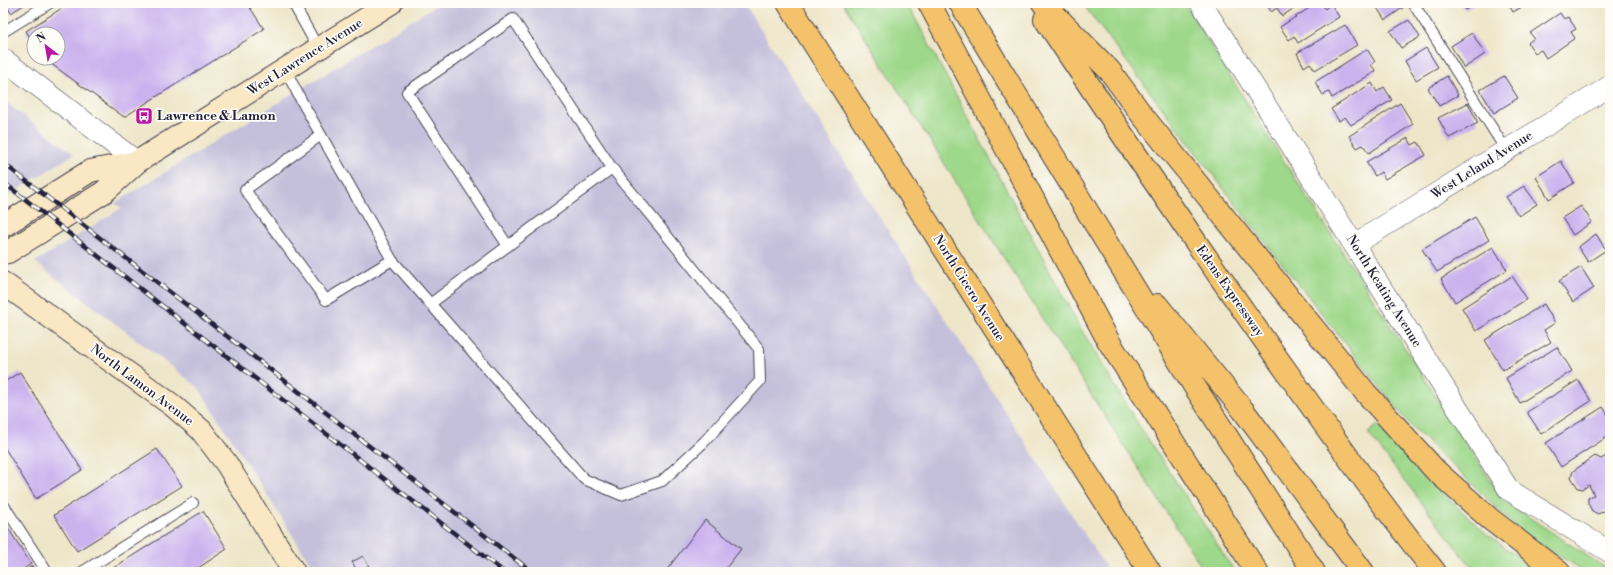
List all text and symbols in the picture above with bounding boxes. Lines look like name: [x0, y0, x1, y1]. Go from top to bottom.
street label: West Lawrence Avenue: [243, 15, 366, 100]
north arrow: [26, 26, 66, 66]
text: N: [34, 30, 49, 47]
bus stop icon: Lawrence & Lamon: [134, 106, 154, 126]
place label: Lawrence & Lamon: [157, 108, 275, 124]
street label: West Leland Avenue: [1427, 127, 1536, 203]
street label: North Cicero Avenue: [930, 232, 1009, 345]
street label: North Keating Avenue: [1343, 232, 1425, 350]
street label: Edens Expressway: [1193, 242, 1268, 340]
street label: North Lamon Avenue: [87, 341, 197, 429]

